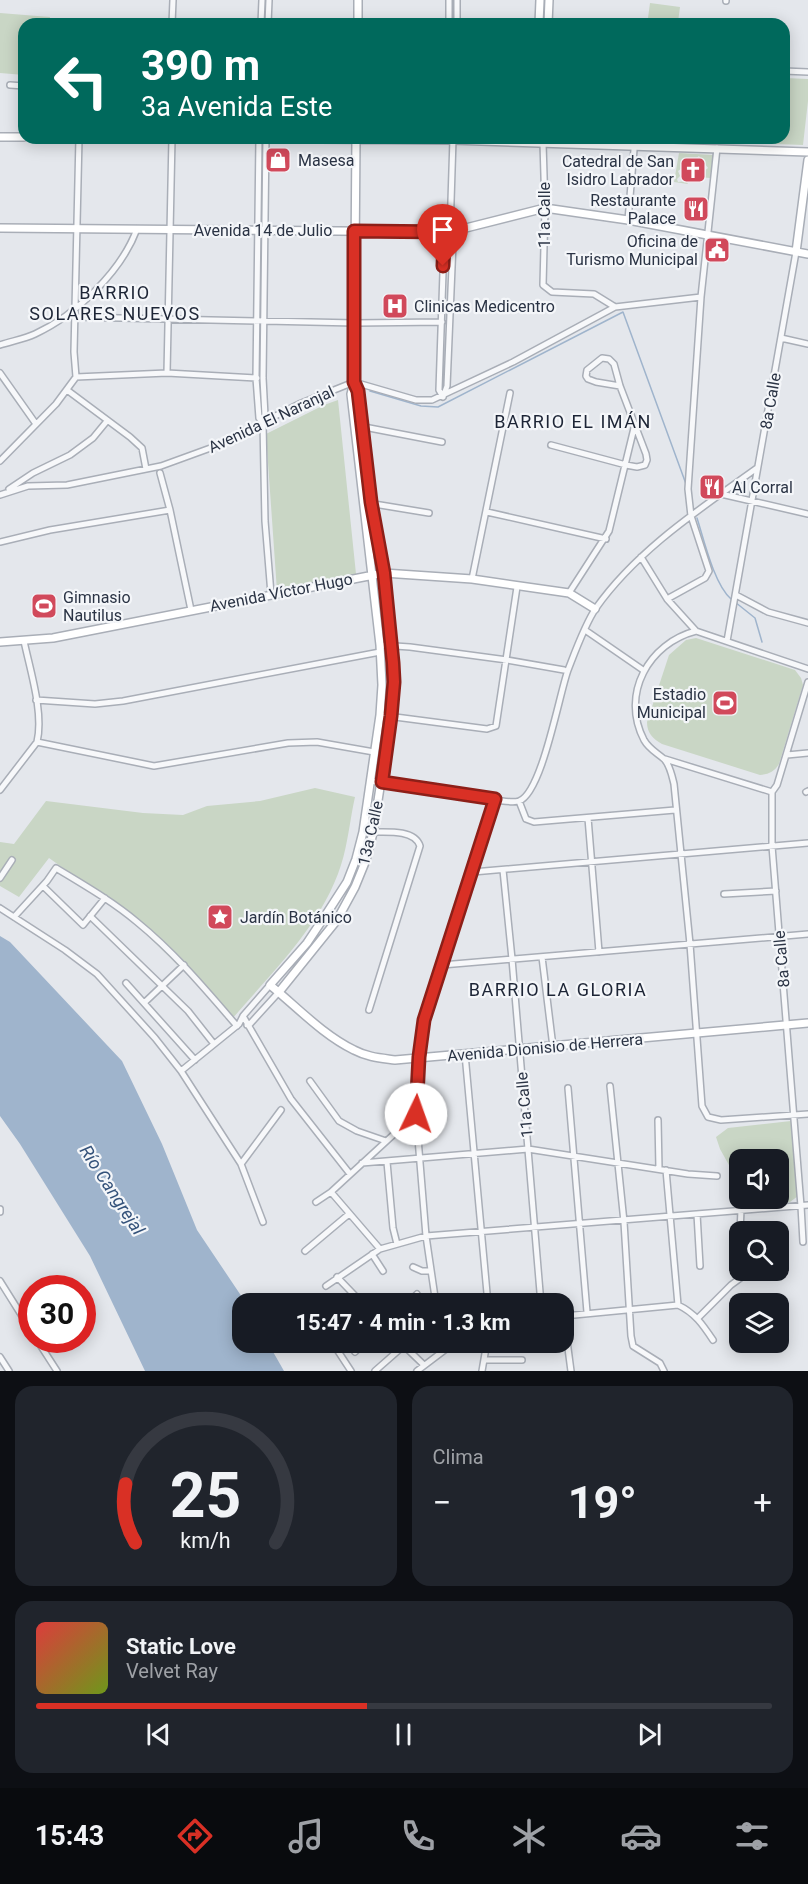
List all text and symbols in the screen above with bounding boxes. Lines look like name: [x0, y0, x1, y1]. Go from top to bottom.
text: 390 m: [141, 41, 260, 90]
icon: left: [42, 42, 120, 120]
text: 3a Avenida Este: [141, 91, 332, 123]
shop icon: Masesa: [263, 145, 293, 175]
place label: Masesa: [298, 151, 354, 170]
place label: Catedral de San Isidro Labrador: [562, 152, 675, 189]
church icon: Catedral de San Isidro Labrador: [678, 155, 708, 185]
street label: 11a Calle: [535, 182, 554, 248]
place label: Restaurante Palace: [590, 191, 676, 228]
restaurant icon: Restaurante Palace: [681, 194, 711, 224]
pin: [417, 204, 468, 266]
icon: arrive: [426, 213, 459, 246]
street label: Avenida 14 de Julio: [194, 221, 332, 240]
place label: Oficina de Turismo Municipal: [566, 232, 698, 269]
public building icon: Oficina de Turismo Municipal: [702, 235, 732, 265]
district label: BARRIO SOLARES NUEVOS: [29, 282, 201, 324]
hospital icon: Clinicas Medicentro: [380, 291, 410, 321]
place label: Clinicas Medicentro: [414, 297, 555, 316]
street label: 8a Calle: [756, 371, 785, 431]
street label: Avenida El Naranjal: [205, 382, 337, 457]
district label: BARRIO EL IMÁN: [494, 411, 652, 432]
restaurant icon: Al Corral: [697, 472, 727, 502]
place label: Al Corral: [732, 478, 793, 497]
street label: Avenida Víctor Hugo: [208, 569, 354, 616]
place label: Gimnasio Nautilus: [63, 588, 131, 625]
sports icon: Gimnasio Nautilus: [29, 591, 59, 621]
place label: Estadio Municipal: [637, 685, 706, 722]
sports icon: Estadio Municipal: [710, 688, 740, 718]
street label: 13a Calle: [354, 799, 387, 867]
place icon: Jardín Botánico: [205, 902, 235, 932]
place label: Jardín Botánico: [240, 908, 352, 927]
street label: 8a Calle: [770, 930, 793, 988]
district label: BARRIO LA GLORIA: [469, 979, 647, 1000]
street label: Avenida Dionisio de Herrera: [446, 1029, 644, 1066]
street label: 11a Calle: [512, 1071, 537, 1139]
position arrow: [384, 1082, 448, 1146]
water label: Río Cangrejal: [76, 1141, 150, 1239]
map controls: [729, 1149, 789, 1353]
button: sound: [729, 1149, 789, 1209]
button: search: [729, 1221, 789, 1281]
speed limit sign: 30: [18, 1275, 96, 1353]
button: layers: [729, 1293, 789, 1353]
text: 15:47 · 4 min · 1.3 km: [295, 1310, 511, 1335]
text: Clima: [433, 1445, 484, 1469]
text: 25: [170, 1459, 242, 1532]
text: 19°: [568, 1476, 637, 1529]
text: −: [433, 1483, 451, 1522]
text: +: [753, 1483, 772, 1522]
text: km/h: [181, 1528, 231, 1553]
text: Static Love: [126, 1634, 236, 1659]
text: Velvet Ray: [126, 1659, 218, 1683]
icon: previous: [142, 1718, 175, 1751]
icon: pause: [387, 1718, 420, 1751]
icon: next: [633, 1718, 666, 1751]
icon: directions: [174, 1815, 216, 1857]
icon: music: [285, 1815, 327, 1857]
icon: phone: [397, 1815, 439, 1857]
icon: climate: [508, 1815, 550, 1857]
icon: car: [620, 1815, 662, 1857]
icon: filters: [731, 1815, 773, 1857]
text: 15:43: [35, 1820, 104, 1852]

